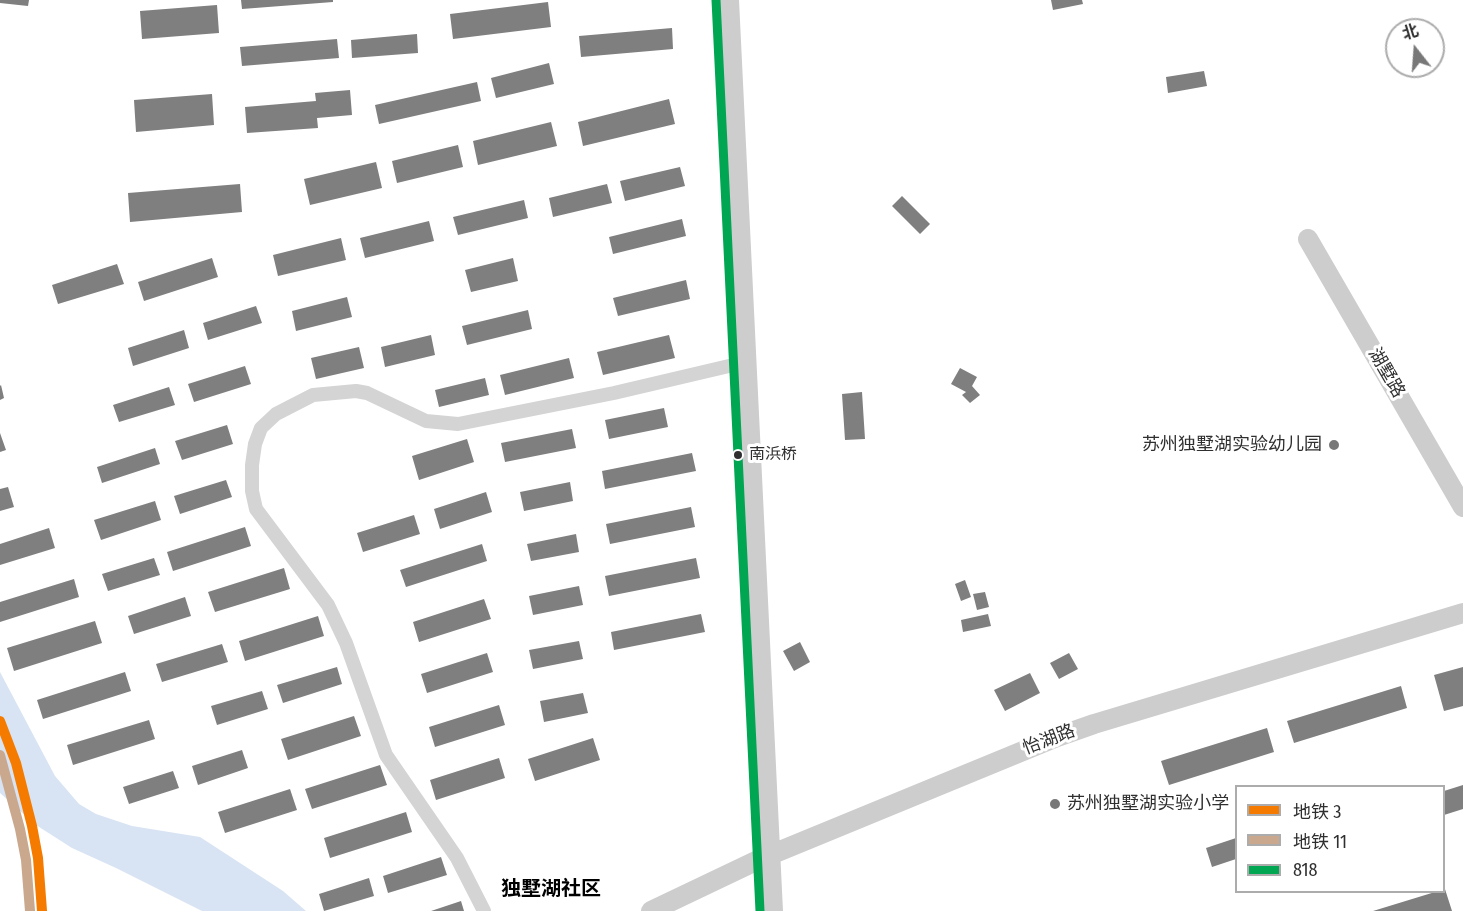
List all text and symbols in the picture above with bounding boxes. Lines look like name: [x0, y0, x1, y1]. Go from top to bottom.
north arrow: [1385, 18, 1445, 78]
text: 北: [1400, 21, 1421, 44]
street label: 湖墅路: [1363, 344, 1409, 402]
place label: 苏州独墅湖实验幼儿园: [1142, 434, 1322, 456]
marker: 苏州独墅湖实验幼儿园: [1327, 438, 1341, 452]
place label: 南浜桥: [749, 445, 797, 465]
marker: 南浜桥: [732, 449, 744, 461]
street label: 怡湖路: [1020, 720, 1078, 760]
legend: [1235, 785, 1445, 893]
place label: 苏州独墅湖实验小学: [1067, 793, 1229, 815]
marker: 苏州独墅湖实验小学: [1048, 797, 1062, 811]
text: 地铁 3: [1293, 801, 1341, 823]
text: 地铁 11: [1293, 831, 1347, 853]
text: 818: [1293, 859, 1318, 881]
district label: 独墅湖社区: [501, 877, 601, 901]

